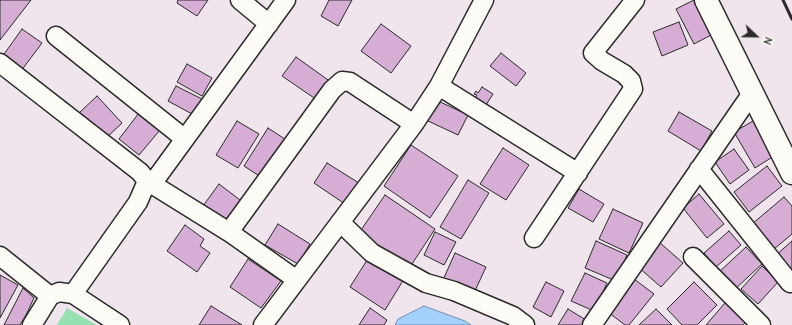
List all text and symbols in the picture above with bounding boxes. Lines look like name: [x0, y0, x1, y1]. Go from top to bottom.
north arrow: [736, 16, 776, 56]
text: N: [760, 35, 775, 46]

